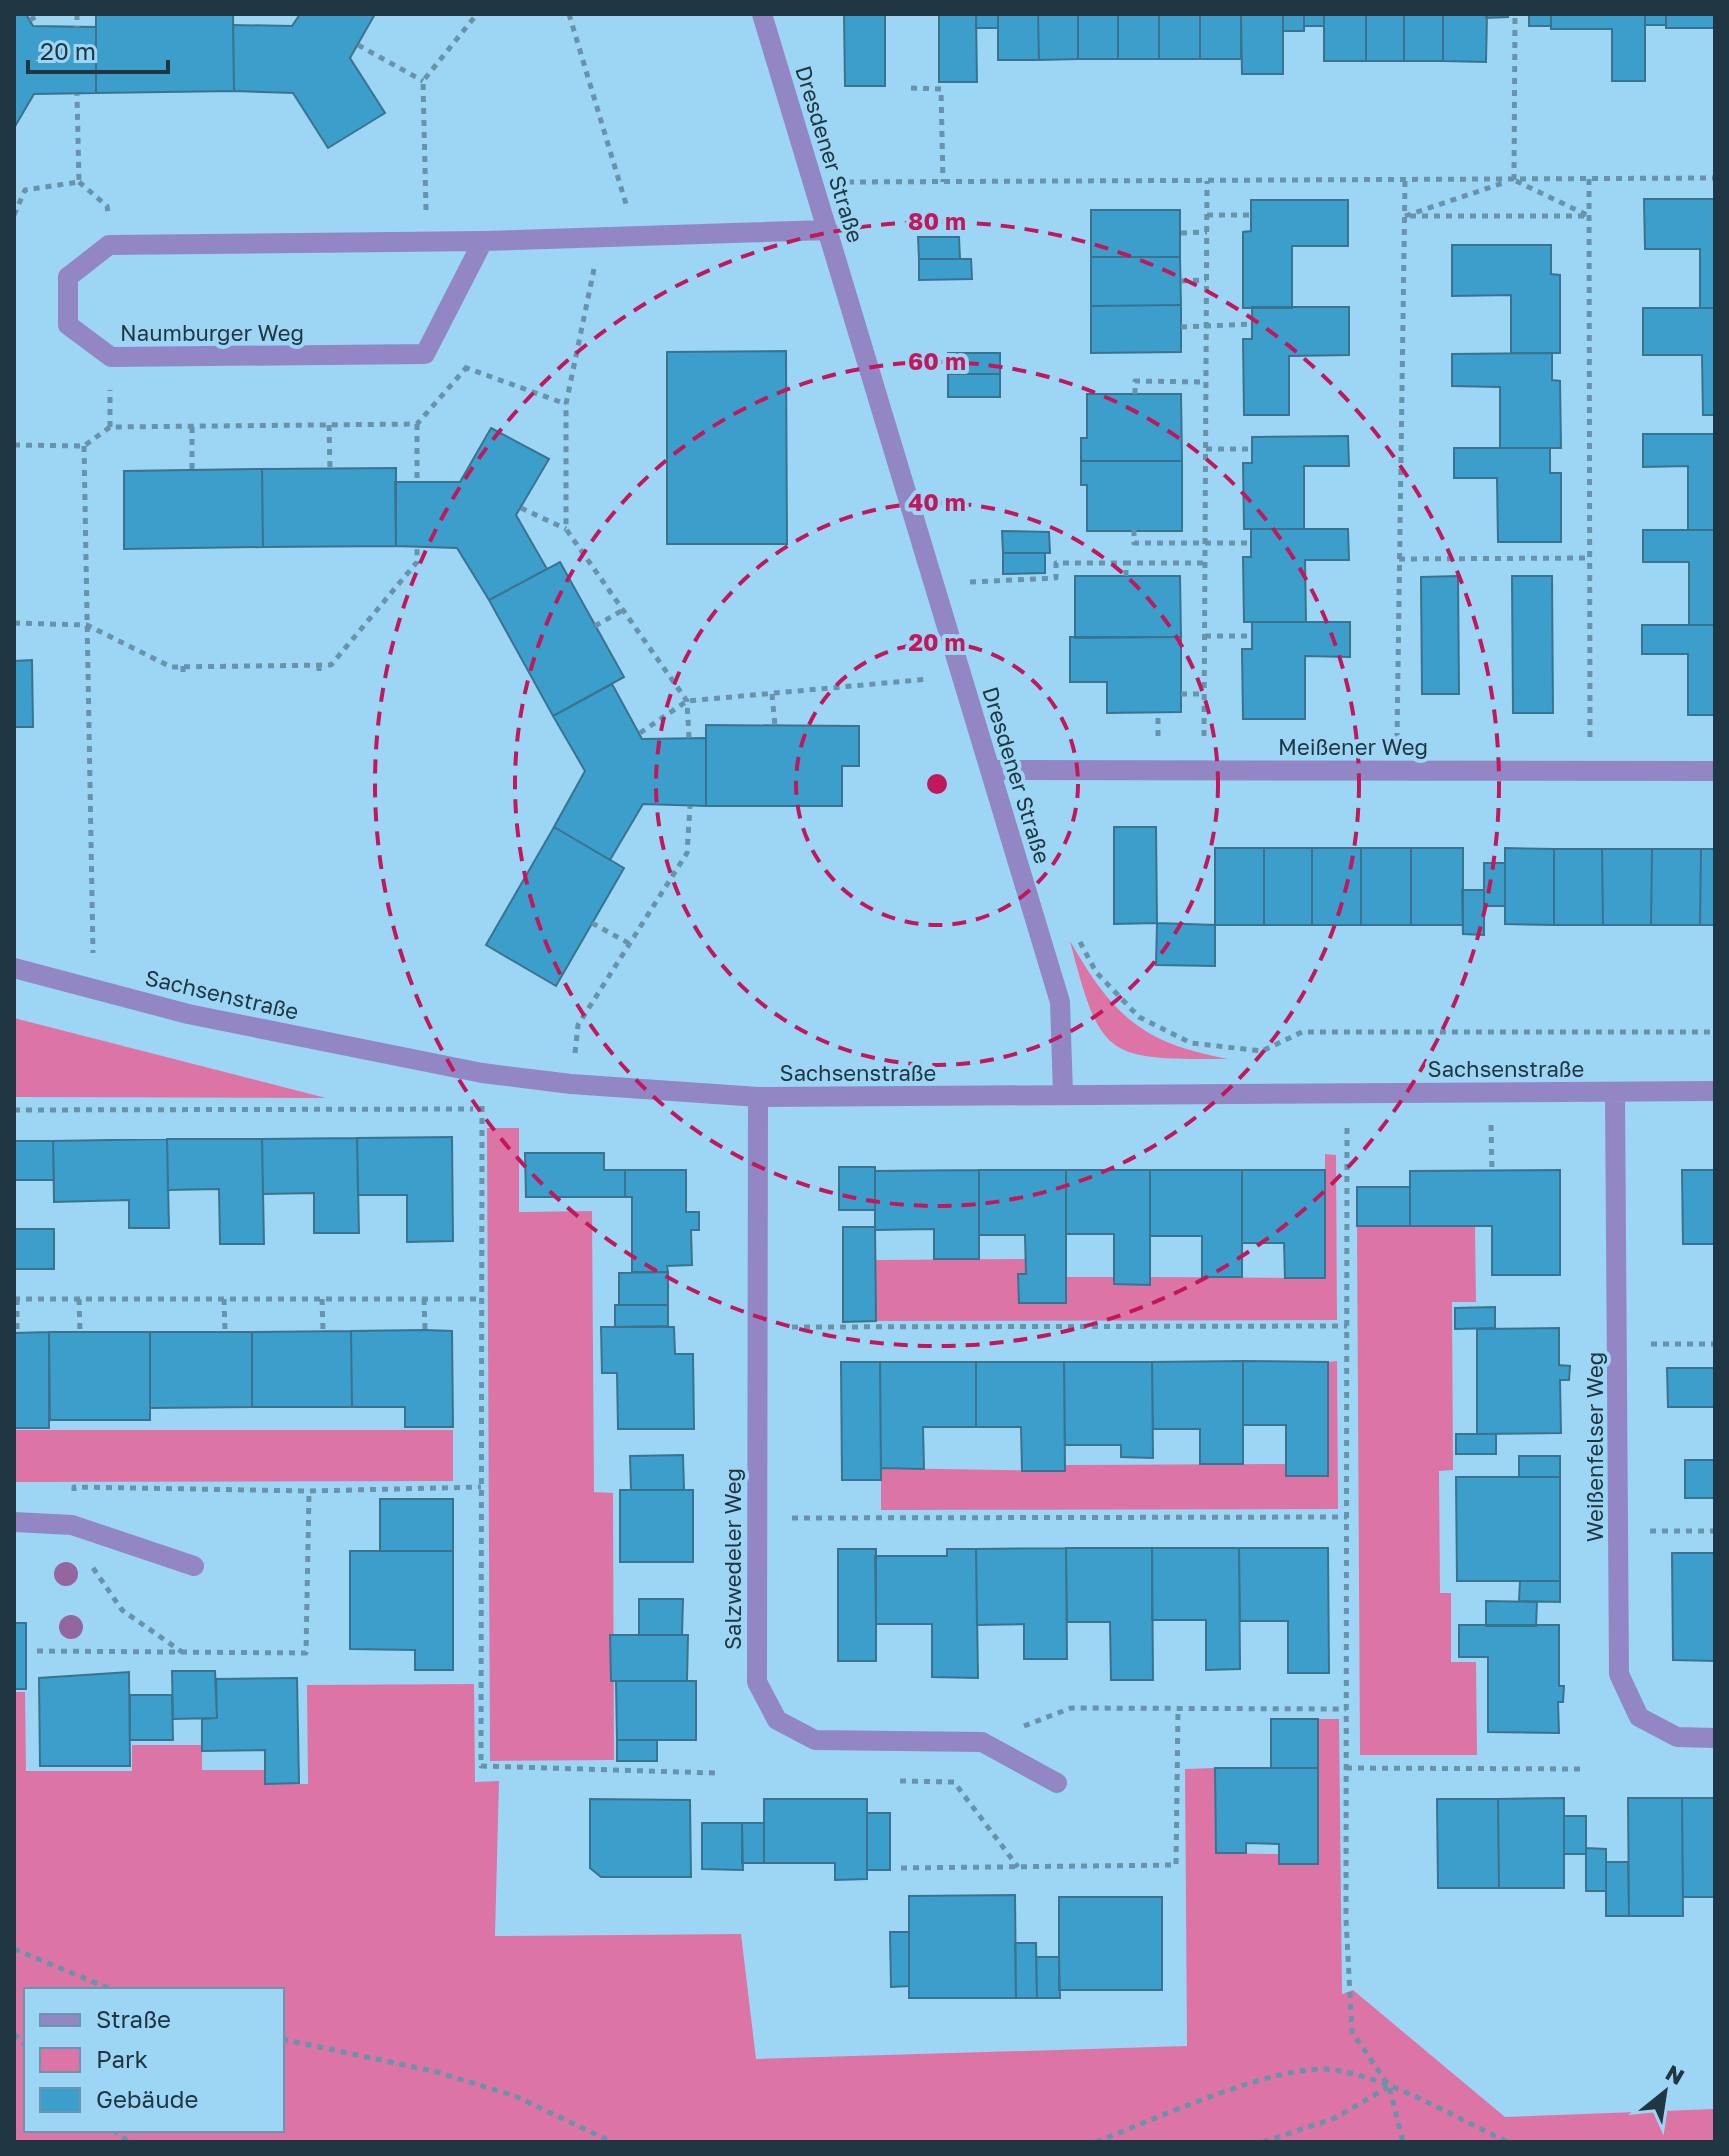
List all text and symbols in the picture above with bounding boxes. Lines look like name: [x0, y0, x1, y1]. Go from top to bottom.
scale bar: [28, 24, 168, 74]
text: 20 m: [40, 36, 96, 65]
street label: Dresdener Straße: [790, 62, 870, 246]
text: 80 m: [908, 206, 966, 235]
street label: Naumburger Weg: [120, 319, 304, 346]
text: 60 m: [908, 346, 966, 375]
text: 40 m: [908, 487, 966, 516]
text: 20 m: [908, 627, 966, 656]
street label: Dresdener Straße: [977, 683, 1057, 867]
street label: Meißener Weg: [1278, 733, 1428, 760]
centre of rings: [923, 770, 951, 798]
street label: Sachsenstraße: [143, 963, 301, 1025]
street label: Sachsenstraße: [1428, 1055, 1584, 1082]
street label: Sachsenstraße: [780, 1059, 936, 1086]
street label: Weißenfelser Weg: [1581, 1352, 1608, 1542]
street label: Salzwedeler Weg: [719, 1468, 746, 1650]
legend: [24, 1988, 284, 2132]
text: Straße: [96, 2004, 171, 2033]
text: Park: [96, 2044, 148, 2073]
north arrow: [1625, 2052, 1705, 2132]
text: N: [1661, 2058, 1689, 2090]
text: Gebäude: [96, 2084, 198, 2113]

